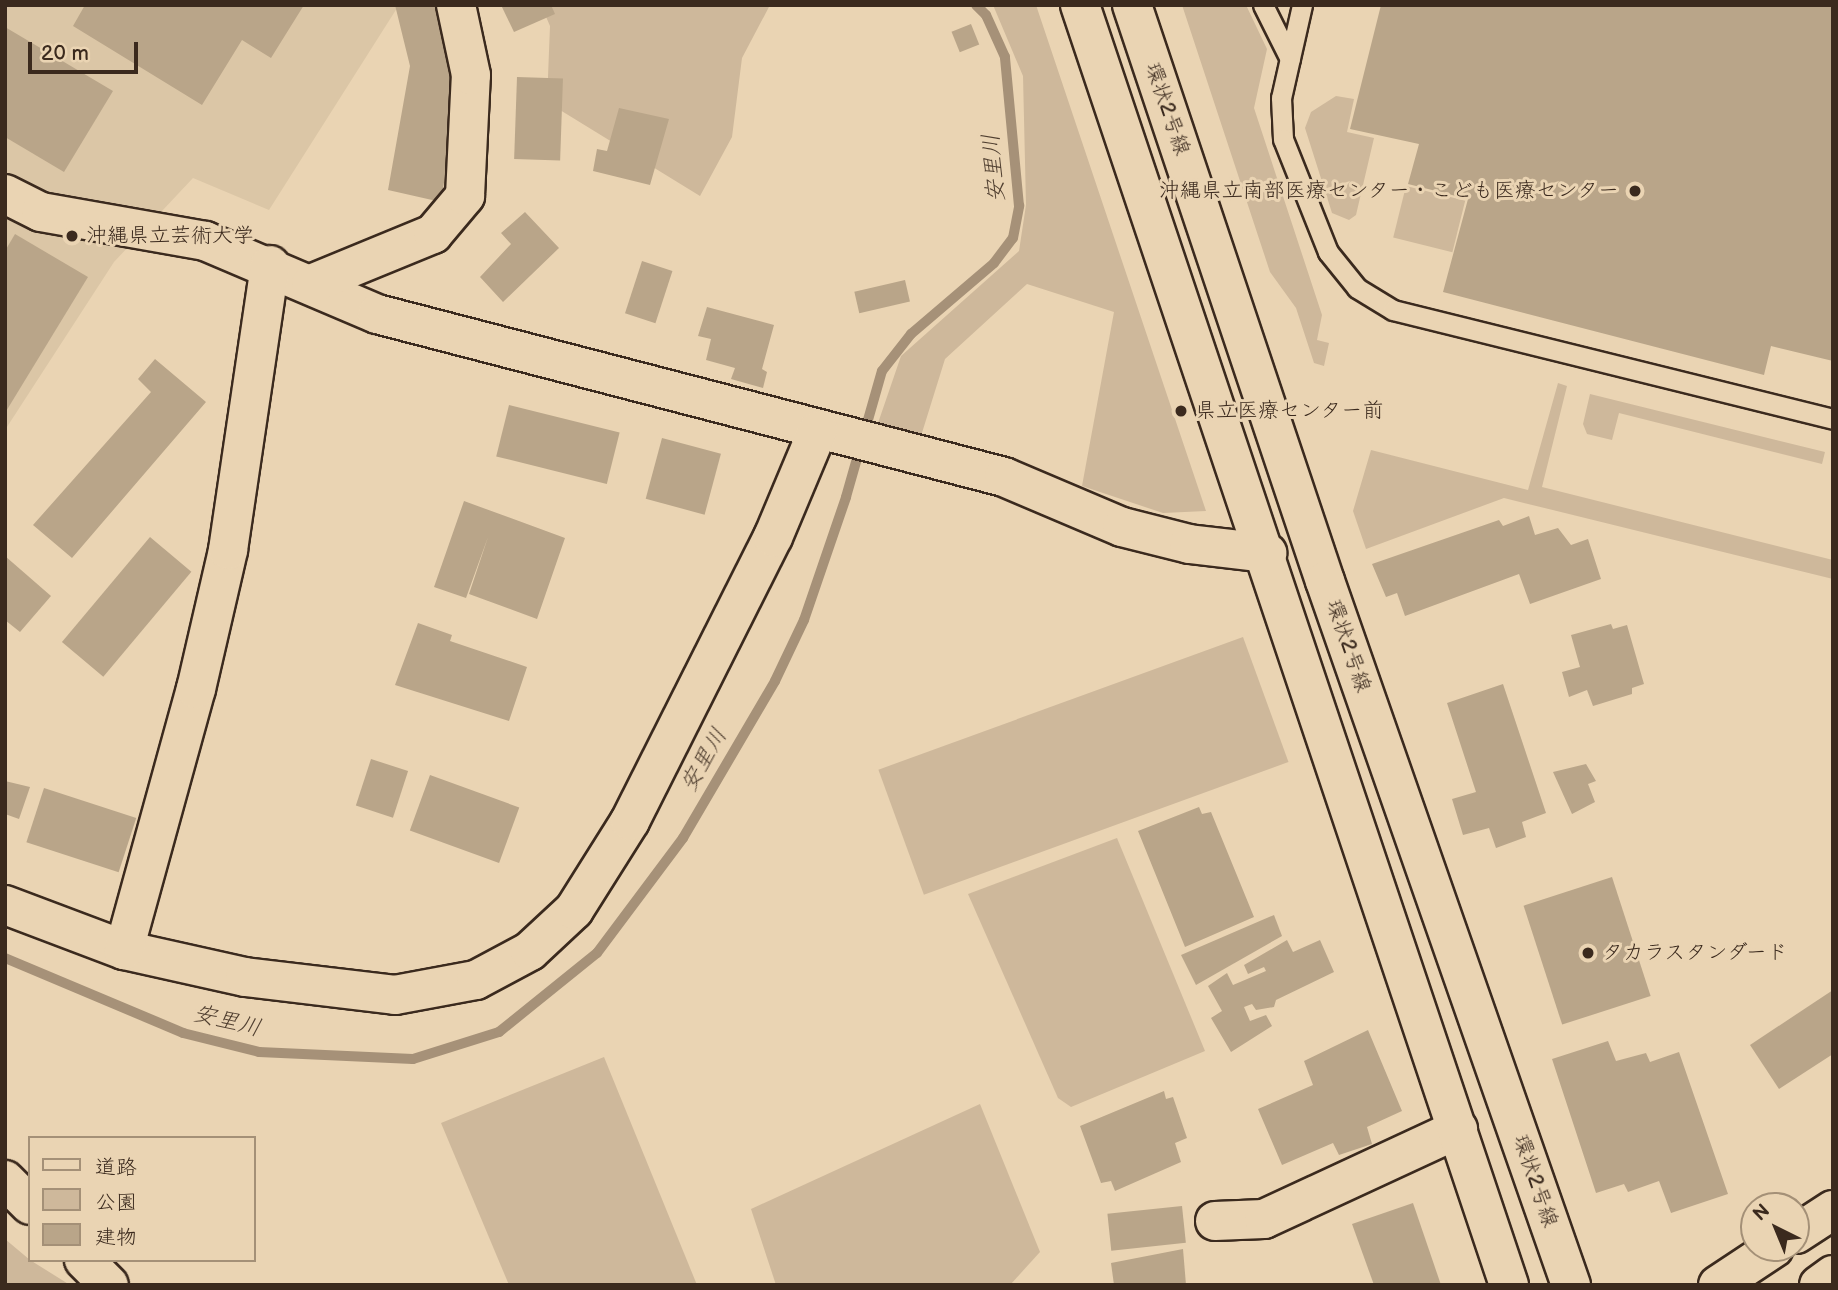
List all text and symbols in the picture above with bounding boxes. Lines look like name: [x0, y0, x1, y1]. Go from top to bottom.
scale bar: [32, 28, 142, 72]
text: 20 m: [41, 41, 89, 66]
street label: 環状2号線: [1139, 59, 1195, 159]
water label: 安里川: [977, 132, 1011, 204]
place label: 沖縄県立南部医療センター・こども医療センター: [1157, 178, 1619, 204]
marker: 沖縄県立南部医療センター・こども医療センター: [1625, 181, 1645, 201]
place label: 沖縄県立芸術大学: [86, 223, 254, 249]
marker: 沖縄県立芸術大学: [64, 228, 80, 244]
place label: 県立医療センター前: [1195, 398, 1384, 424]
marker: 県立医療センター前: [1173, 403, 1189, 419]
street label: 環状2号線: [1320, 596, 1376, 696]
water label: 安里川: [675, 723, 733, 797]
place label: タカラスタンダード: [1602, 940, 1789, 966]
marker: タカラスタンダード: [1580, 945, 1596, 961]
water label: 安里川: [190, 999, 264, 1043]
street label: 環状2号線: [1507, 1131, 1563, 1231]
legend: [28, 1136, 256, 1262]
text: 道路: [95, 1155, 137, 1180]
text: 公園: [95, 1190, 137, 1215]
north arrow: [1740, 1192, 1810, 1262]
text: N: [1749, 1199, 1775, 1226]
text: 建物: [95, 1225, 137, 1250]

